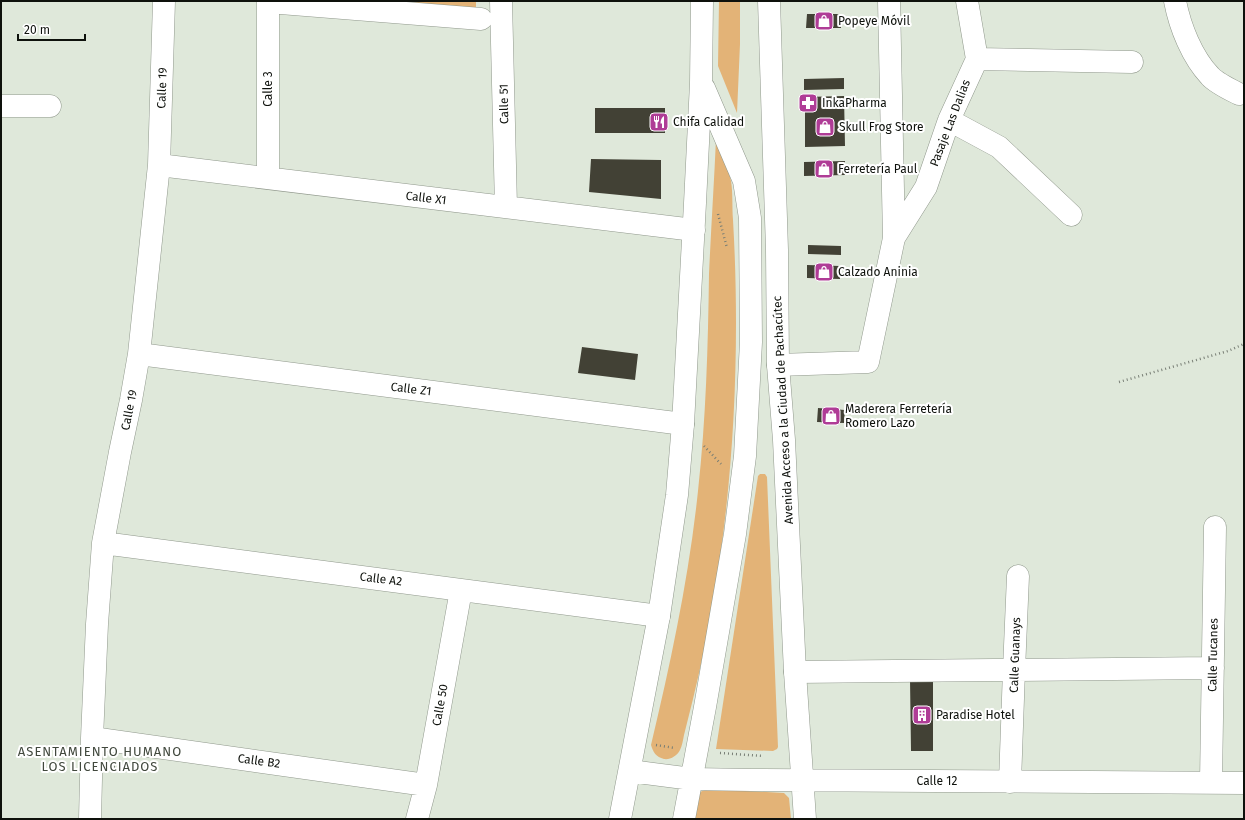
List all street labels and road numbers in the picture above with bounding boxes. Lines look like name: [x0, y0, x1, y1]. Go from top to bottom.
street label: Calle 19: [154, 67, 170, 109]
street label: Calle 3: [261, 71, 275, 107]
street label: Pasaje Las Dalias: [927, 77, 973, 168]
street label: Calle 51: [497, 84, 511, 124]
street label: Calle X1: [405, 189, 447, 207]
street label: Avenida Acceso a la Ciudad de Pachacútec: [770, 295, 796, 525]
street label: Calle Z1: [390, 380, 432, 398]
street label: Calle 19: [118, 388, 140, 432]
street label: Calle A2: [359, 569, 403, 589]
street label: Calle Guanays: [1007, 617, 1023, 693]
street label: Calle Tucanes: [1205, 618, 1221, 692]
street label: Calle 50: [429, 683, 451, 727]
street label: Calle B2: [237, 751, 281, 771]
street label: Calle 12: [917, 774, 957, 788]

